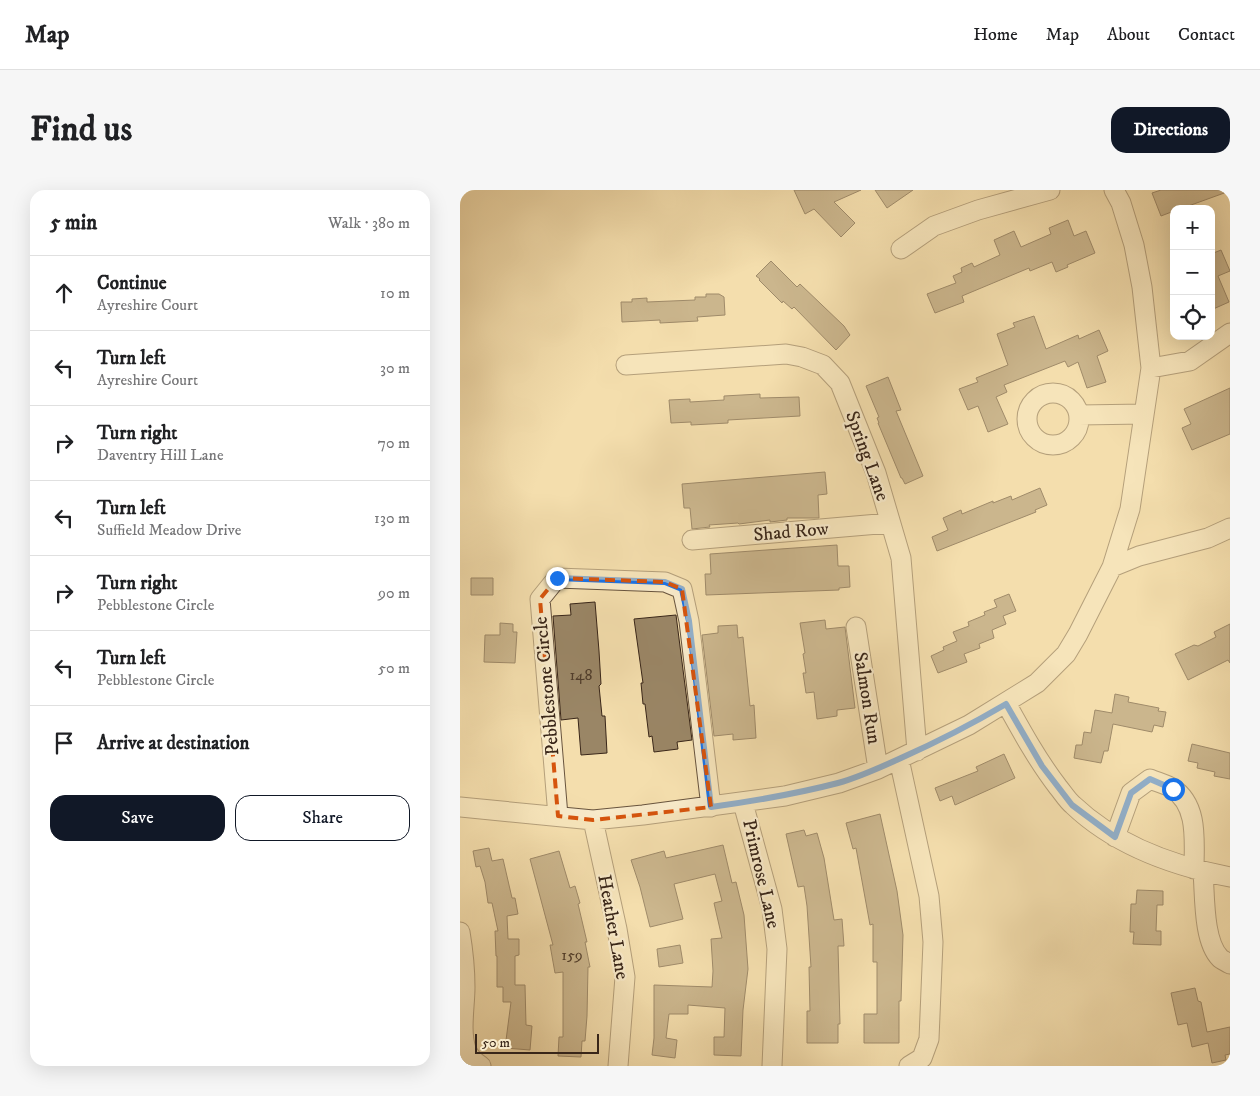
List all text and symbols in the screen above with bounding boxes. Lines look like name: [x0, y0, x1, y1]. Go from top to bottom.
text: Map: [25, 20, 69, 50]
text: Home: [973, 24, 1018, 46]
text: Map: [1046, 24, 1079, 46]
text: About: [1107, 24, 1150, 46]
text: Contact: [1178, 24, 1235, 46]
button: Directions: [1111, 107, 1230, 153]
text: Find us: [30, 108, 132, 152]
map controls: [1170, 205, 1215, 340]
button: +: [1170, 205, 1215, 250]
text: 5 min: [50, 210, 97, 236]
text: Walk · 380 m: [328, 213, 410, 233]
button: −: [1170, 250, 1215, 295]
text: Continue: [97, 272, 167, 295]
icon: ahead: [50, 279, 78, 307]
text: 10 m: [380, 283, 410, 303]
text: Ayreshire Court: [97, 295, 198, 315]
button: locate: [1170, 295, 1215, 340]
text: Turn left: [97, 347, 166, 370]
icon: left: [50, 354, 78, 382]
text: 30 m: [380, 358, 410, 378]
text: Ayreshire Court: [97, 370, 198, 390]
street label: Spring Lane: [840, 408, 894, 504]
text: Turn right: [97, 422, 177, 445]
icon: right: [50, 429, 78, 457]
text: 70 m: [378, 433, 410, 453]
text: Daventry Hill Lane: [97, 445, 224, 465]
text: Turn left: [97, 497, 166, 520]
icon: left: [50, 504, 78, 532]
text: 130 m: [374, 508, 410, 528]
street label: Shad Row: [752, 517, 830, 547]
text: Suffield Meadow Drive: [97, 520, 241, 540]
route end: [546, 567, 569, 590]
text: Turn right: [97, 572, 177, 595]
icon: right: [50, 579, 78, 607]
text: 90 m: [378, 583, 410, 603]
text: Pebblestone Circle: [97, 595, 214, 615]
street label: Pebblestone Circle: [529, 615, 565, 756]
text: Turn left: [97, 647, 166, 670]
street label: Salmon Run: [848, 650, 886, 746]
icon: left: [50, 654, 78, 682]
text: 50 m: [378, 658, 410, 678]
house number: 148: [569, 665, 593, 685]
text: Pebblestone Circle: [97, 670, 214, 690]
icon: arrive: [50, 729, 78, 757]
text: Arrive at destination: [97, 732, 249, 755]
route start: [1162, 778, 1185, 801]
button: Save: [50, 795, 225, 841]
button: Share: [235, 795, 410, 841]
street label: Primrose Lane: [737, 817, 785, 931]
street label: Heather Lane: [592, 873, 634, 981]
house number: 159: [561, 945, 583, 965]
scale bar: [475, 1031, 599, 1054]
text: 50 m: [482, 1034, 510, 1052]

